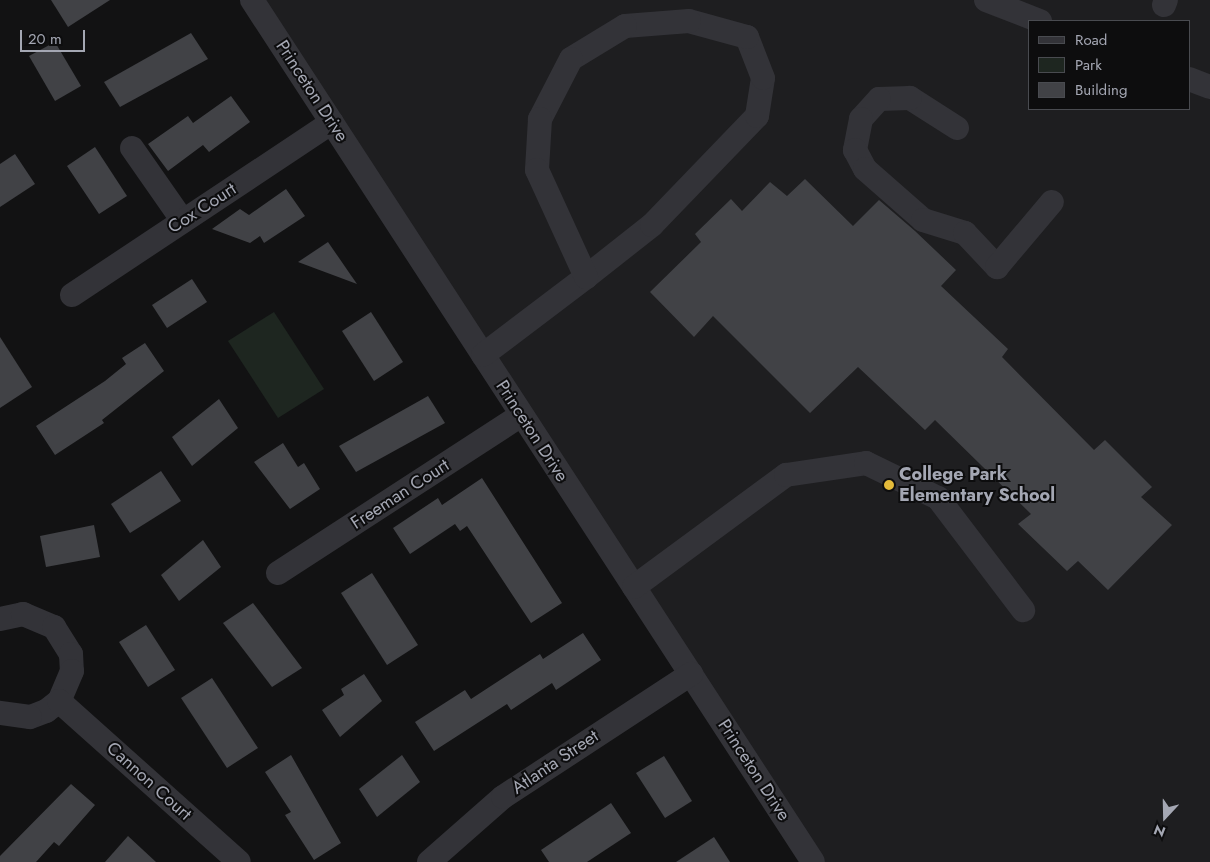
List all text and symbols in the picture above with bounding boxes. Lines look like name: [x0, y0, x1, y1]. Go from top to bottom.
scale bar: [22, 20, 88, 52]
legend: [1028, 20, 1190, 110]
text: 20 m: [28, 28, 62, 50]
text: Road: [1075, 29, 1107, 51]
street label: Princeton Drive: [271, 36, 353, 146]
text: Park: [1075, 54, 1102, 76]
text: Building: [1075, 79, 1127, 101]
street label: Cox Court: [164, 178, 240, 238]
street label: Princeton Drive: [491, 376, 573, 486]
street label: Freeman Court: [347, 454, 453, 534]
place label: College Park Elementary School: [899, 464, 1055, 506]
marker: College Park Elementary School: [883, 479, 895, 491]
street label: Princeton Drive: [713, 715, 795, 825]
street label: Atlanta Street: [508, 725, 602, 799]
street label: Cannon Court: [102, 737, 196, 825]
north arrow: [1140, 792, 1190, 842]
text: N: [1151, 820, 1168, 842]

